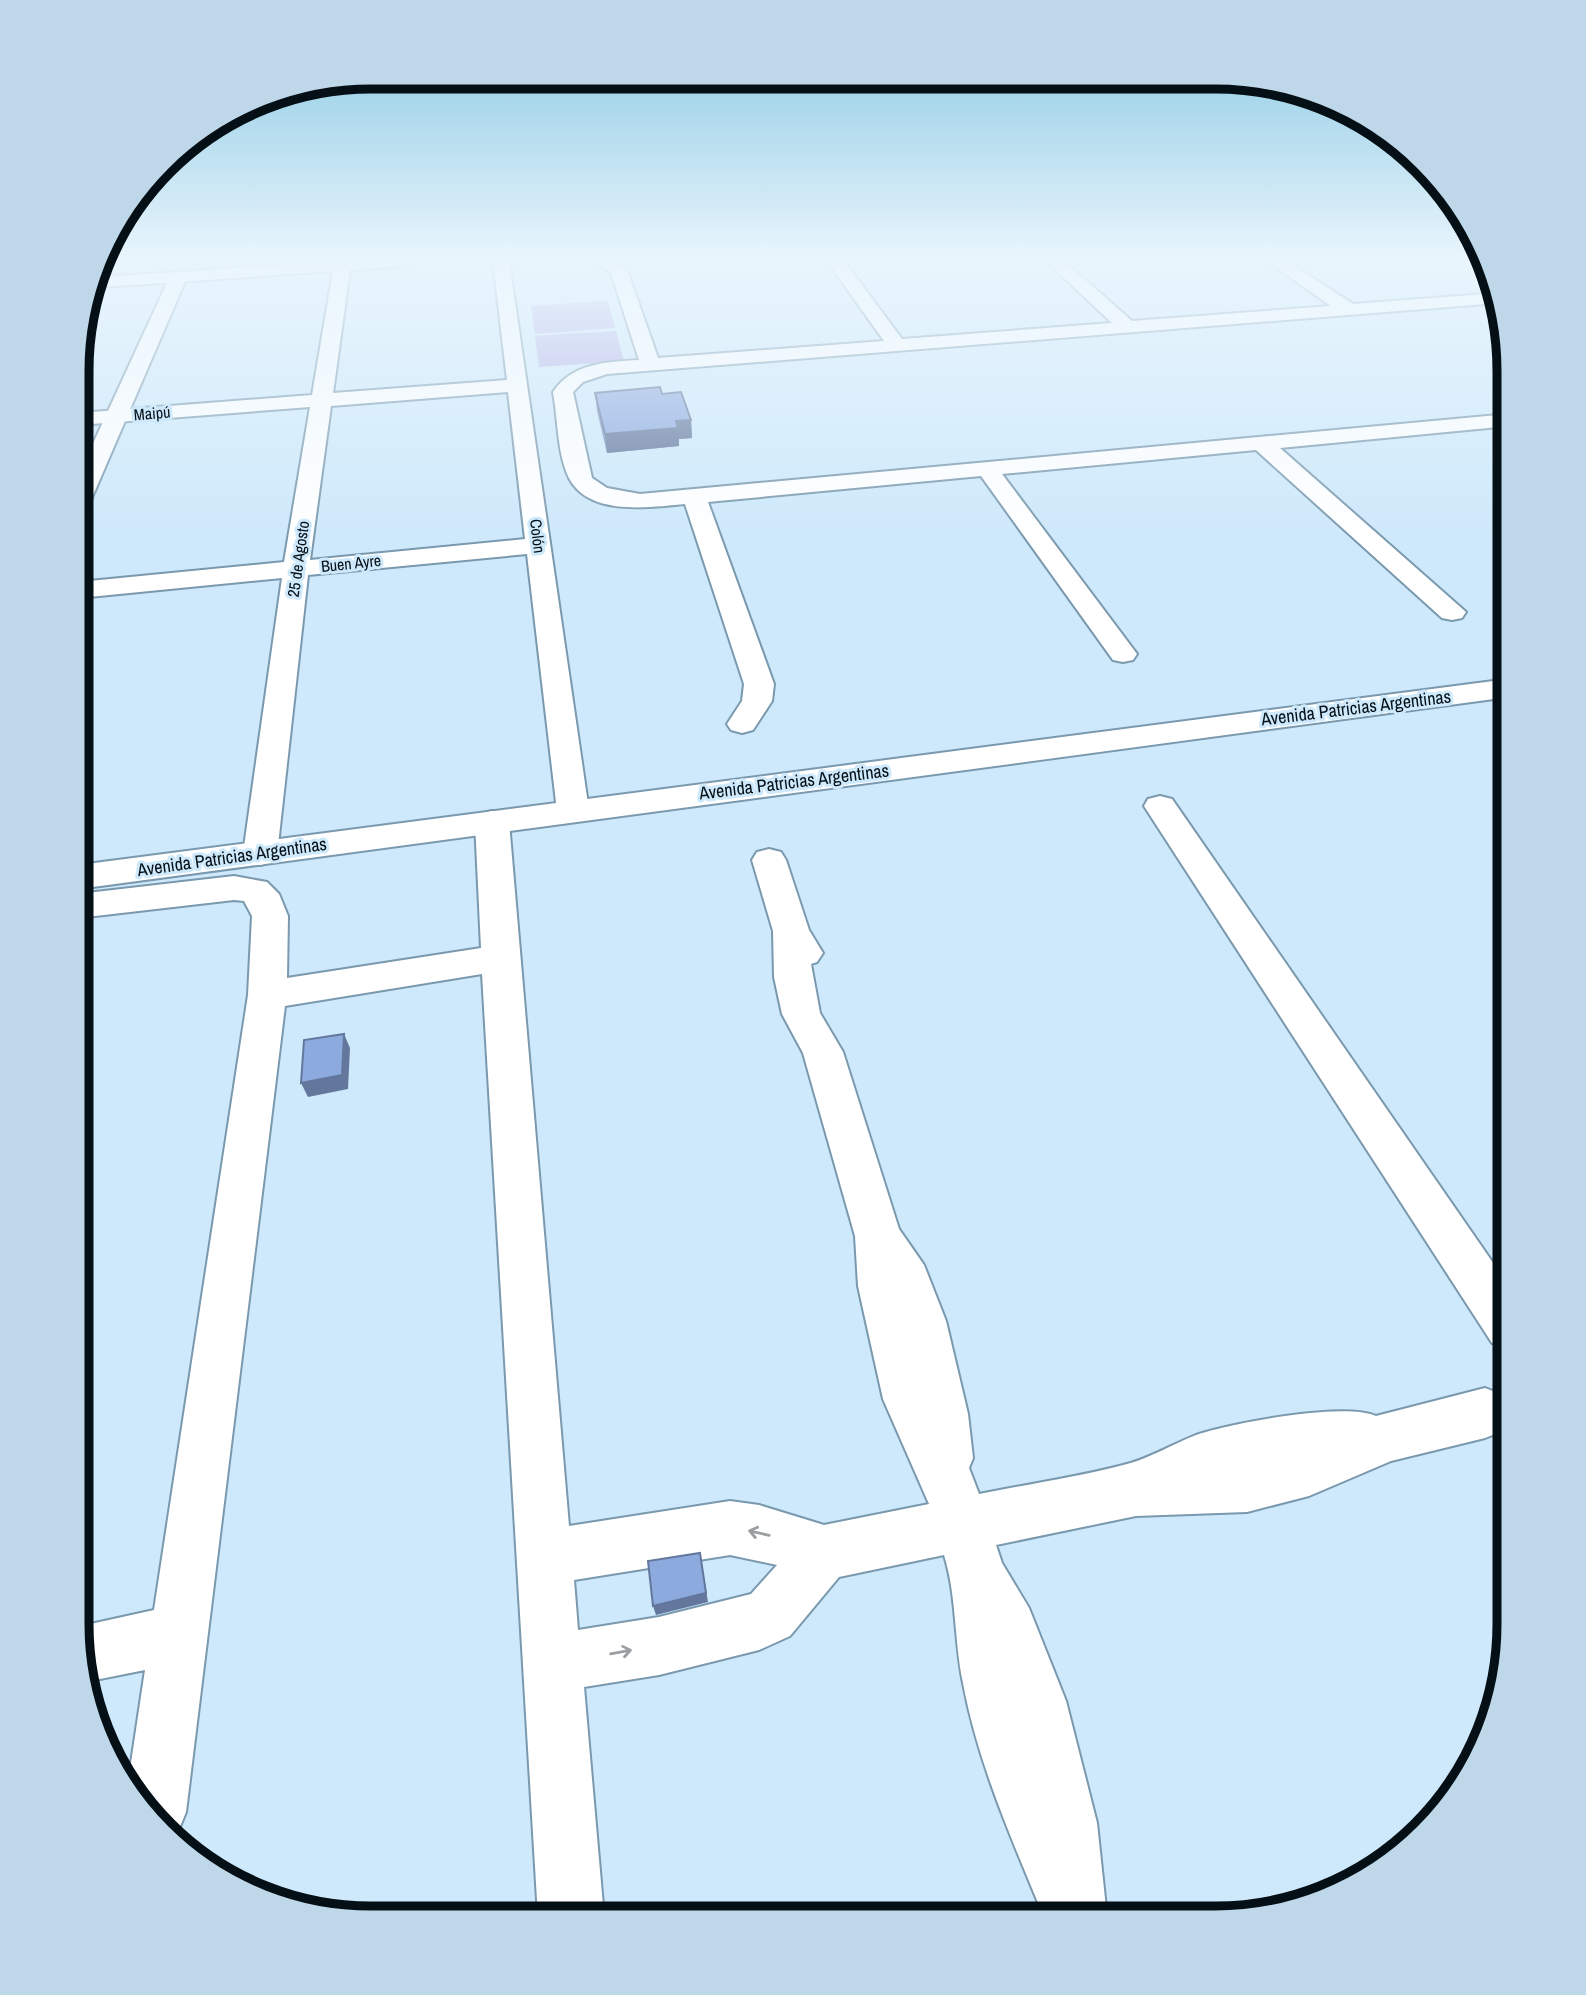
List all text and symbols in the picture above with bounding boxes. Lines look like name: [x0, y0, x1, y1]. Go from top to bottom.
street label: Maipú: [133, 400, 171, 426]
street label: Colón: [525, 518, 551, 554]
street label: 25 de Agosto: [282, 520, 314, 598]
street label: Buen Ayre: [320, 549, 382, 577]
street label: Avenida Patricias Argentinas: [1259, 683, 1452, 732]
street label: Avenida Patricias Argentinas: [697, 757, 890, 806]
street label: Avenida Patricias Argentinas: [135, 831, 328, 882]
one-way arrow: [748, 1526, 771, 1539]
one-way arrow: [609, 1645, 632, 1658]

